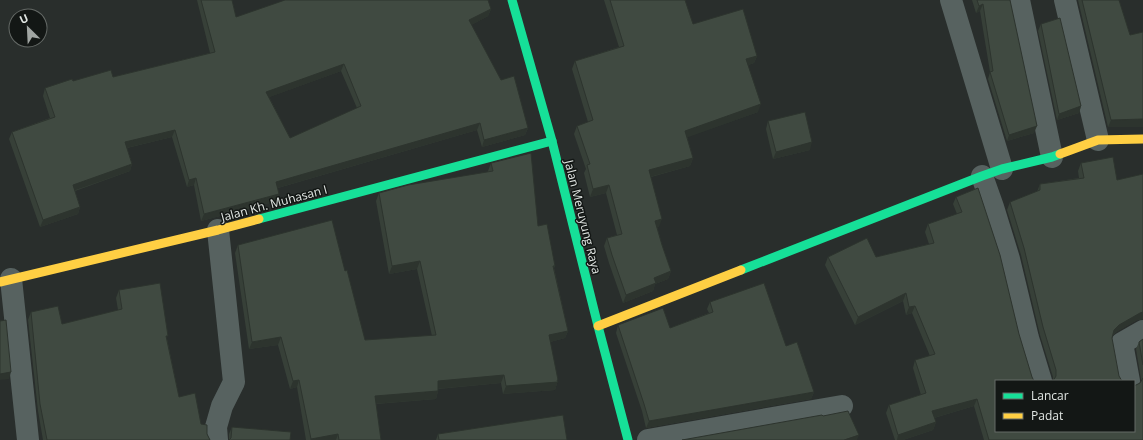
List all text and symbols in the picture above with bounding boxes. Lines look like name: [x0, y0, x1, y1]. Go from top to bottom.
north arrow: [8, 8, 48, 48]
text: U: [17, 10, 31, 27]
street label: Jalan Meruyung Raya: [560, 157, 605, 276]
street label: Jalan Kh. Muhasan I: [218, 181, 329, 226]
legend: [995, 380, 1135, 432]
text: Lancar: [1031, 387, 1069, 404]
text: Padat: [1031, 407, 1063, 424]

